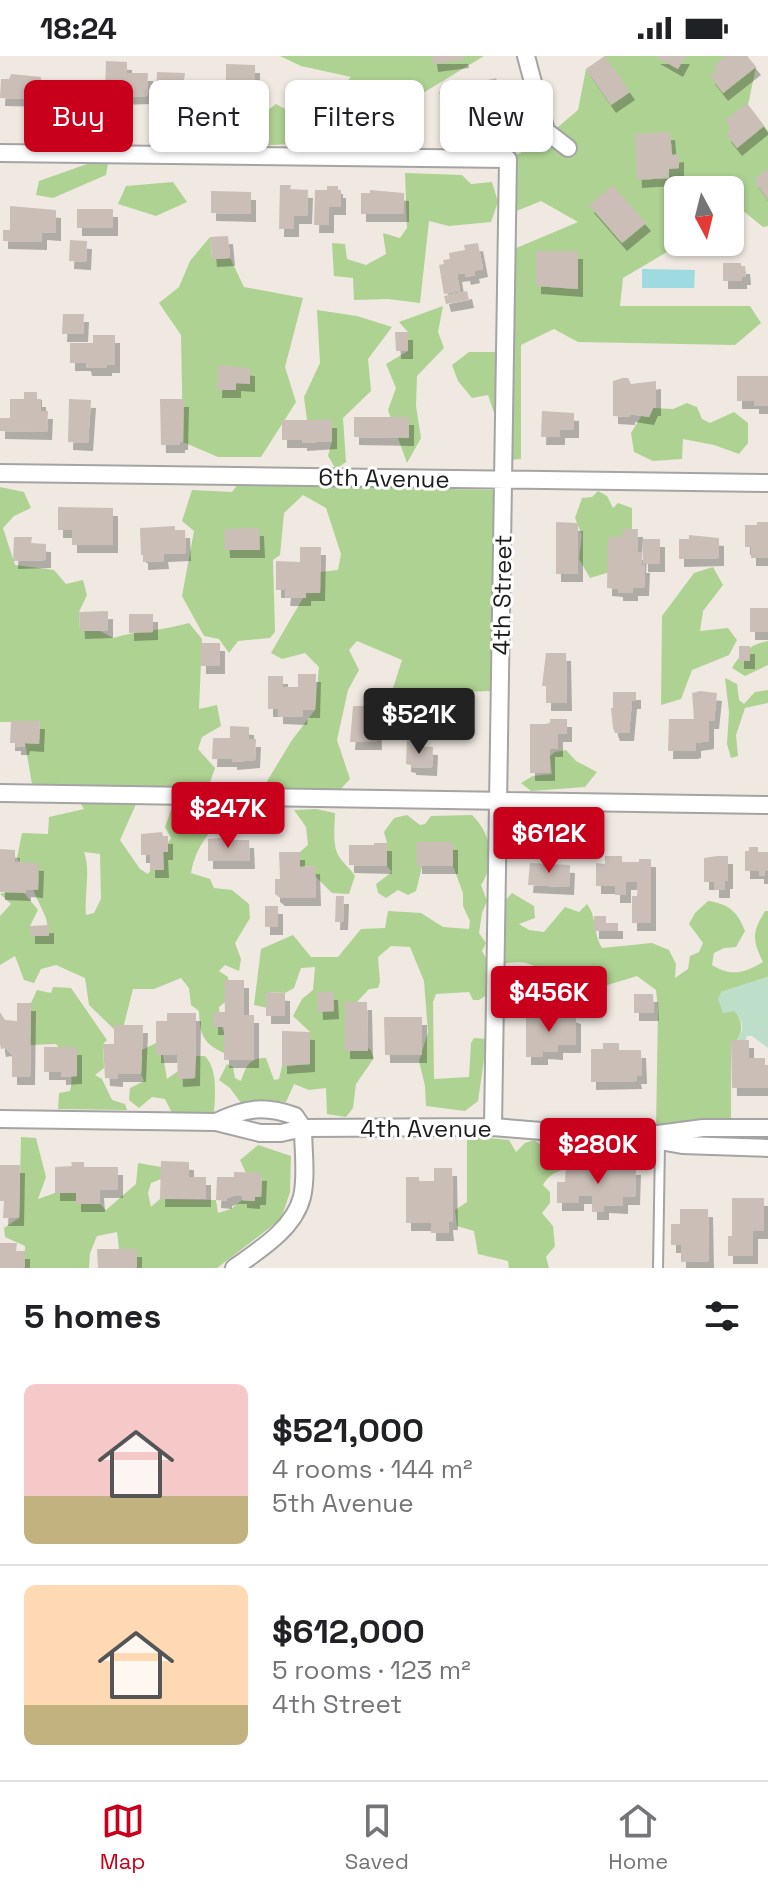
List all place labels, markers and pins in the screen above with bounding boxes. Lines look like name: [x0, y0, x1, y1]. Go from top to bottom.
pin: $521K: [363, 688, 475, 756]
pin: $247K: [172, 782, 284, 850]
pin: $612K: [493, 807, 605, 875]
pin: $456K: [493, 966, 605, 1034]
pin: $280K: [542, 1118, 654, 1186]

